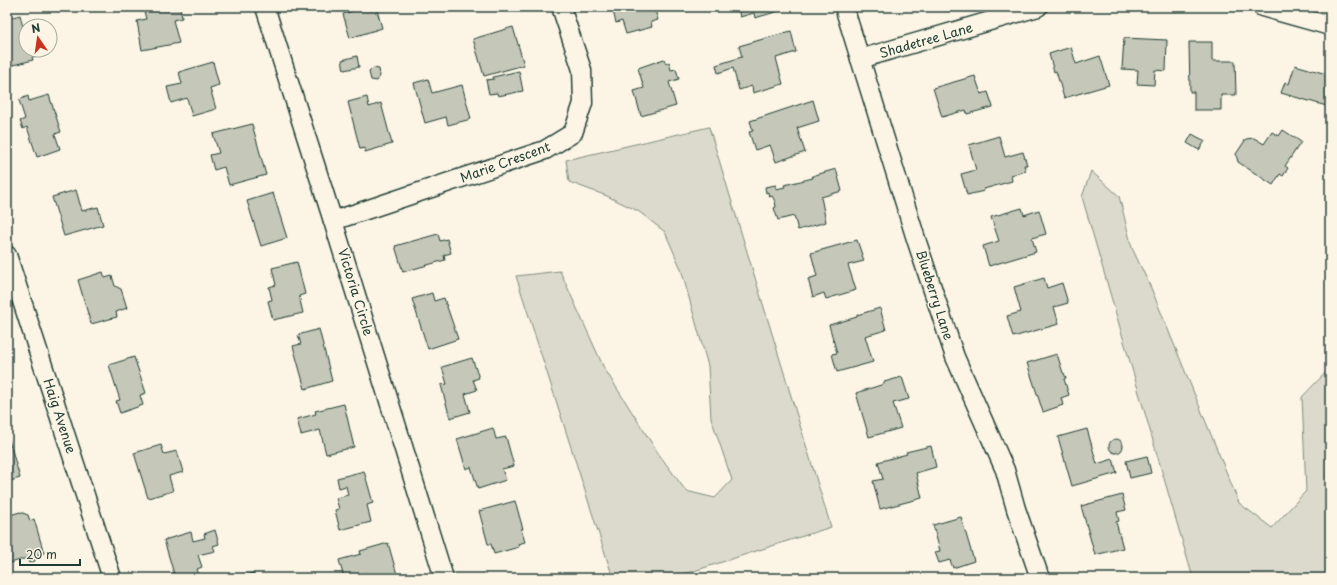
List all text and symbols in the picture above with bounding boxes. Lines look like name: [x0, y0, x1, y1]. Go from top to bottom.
street label: Shadetree Lane: [877, 17, 975, 62]
north arrow: [18, 18, 58, 58]
text: N: [29, 18, 42, 37]
street label: Marie Crescent: [457, 136, 553, 187]
street label: Victoria Circle: [334, 246, 379, 338]
street label: Blueberry Lane: [912, 247, 959, 343]
street label: Haig Avenue: [39, 376, 82, 456]
scale bar: [20, 541, 80, 567]
text: 20 m: [26, 545, 57, 563]

